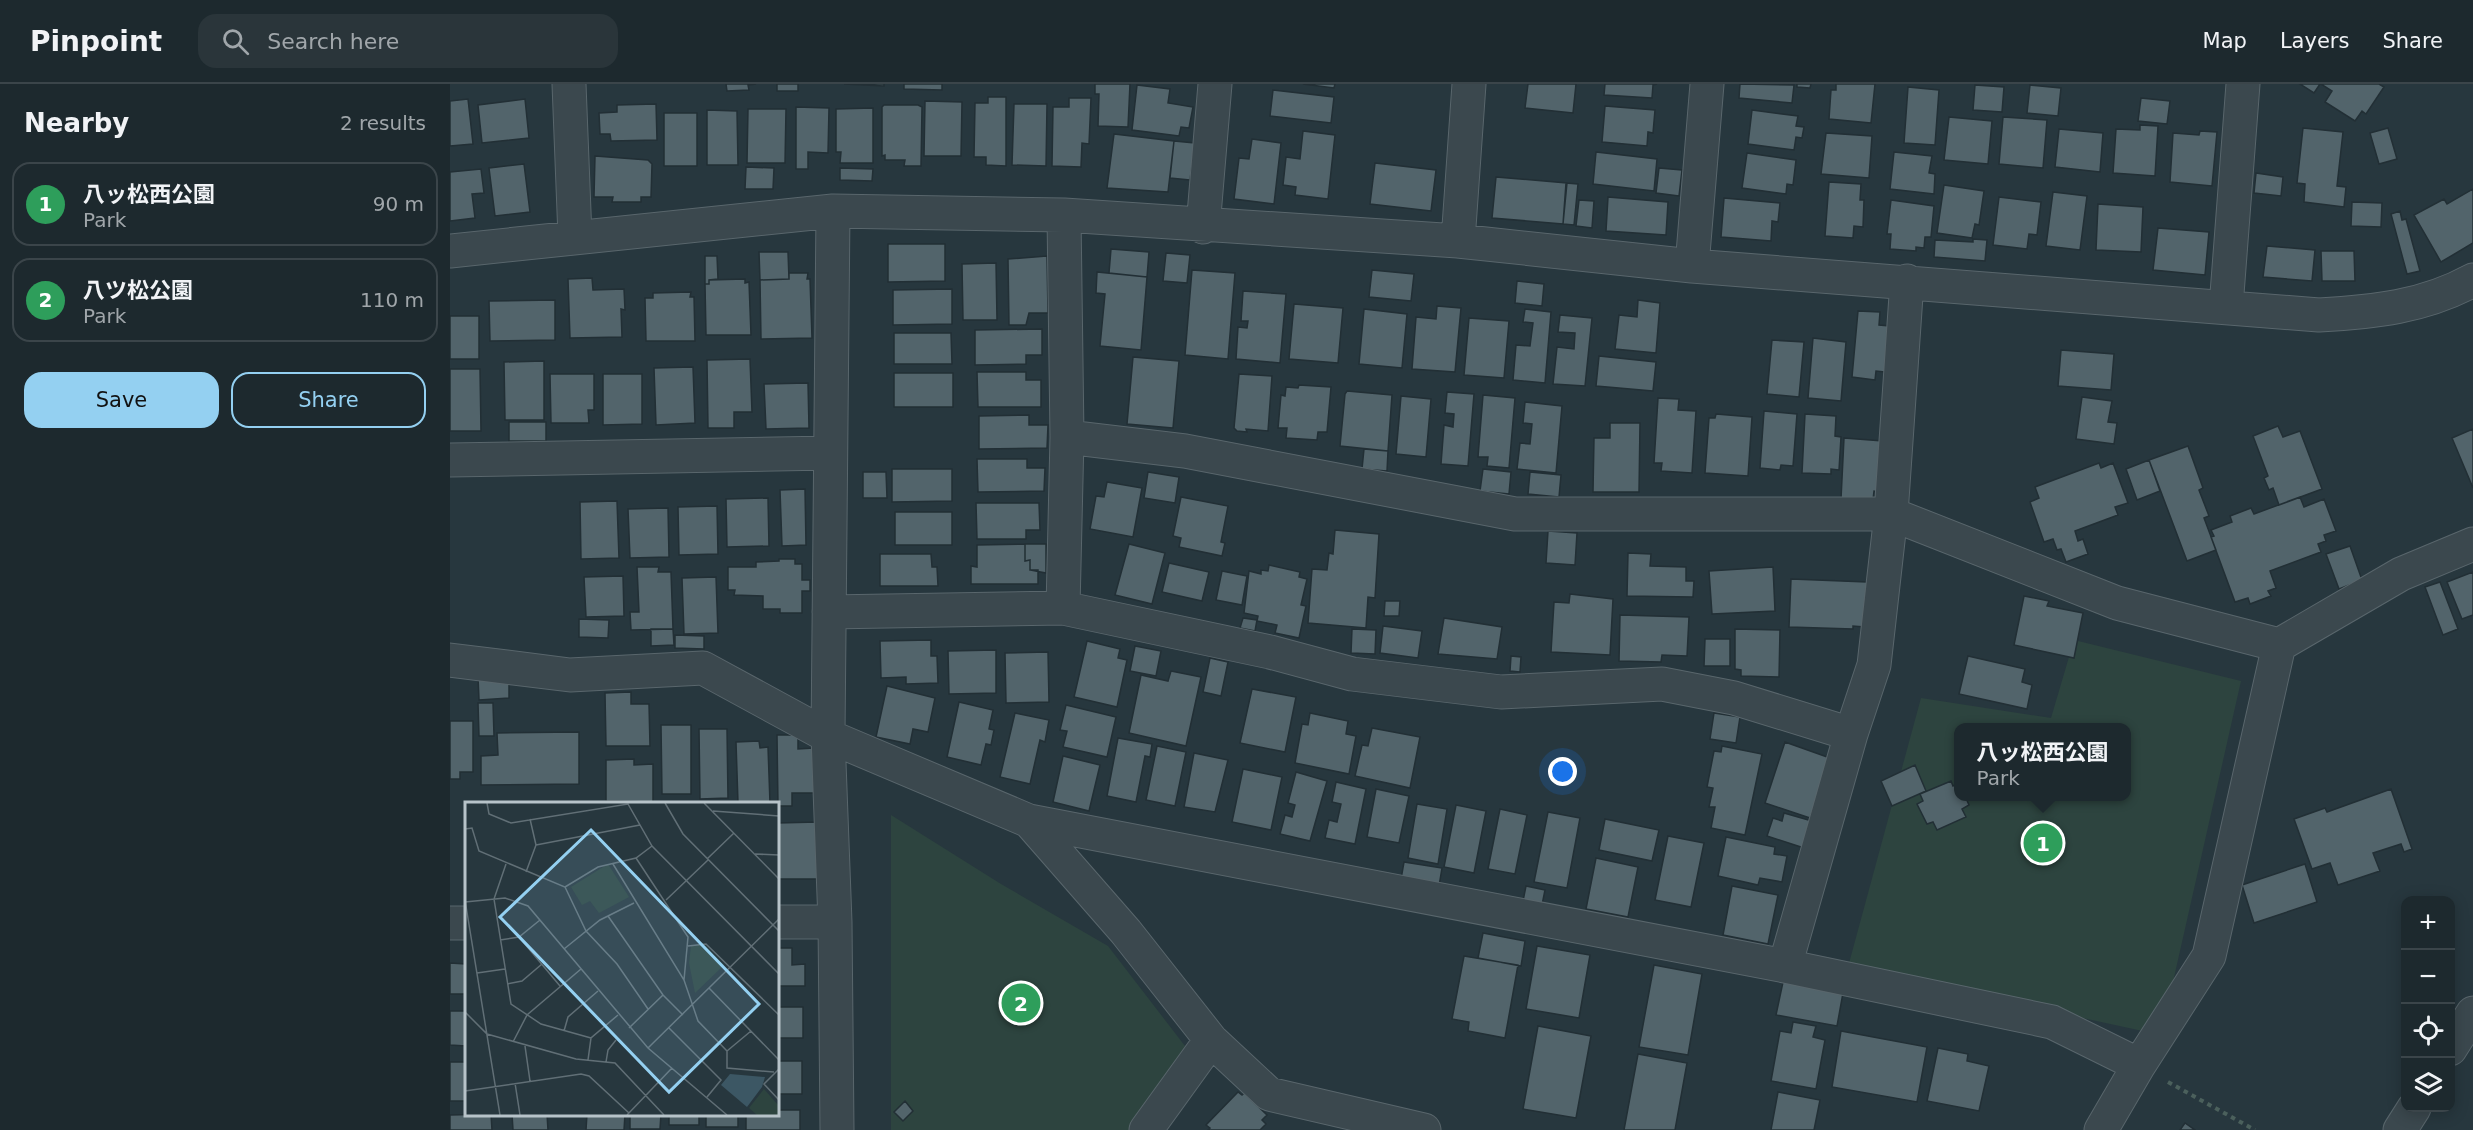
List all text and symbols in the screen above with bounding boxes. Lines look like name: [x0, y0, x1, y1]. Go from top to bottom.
search box: [198, 14, 618, 68]
text: Pinpoint: [30, 25, 162, 58]
icon: search: [219, 25, 252, 58]
text: Search here: [267, 29, 399, 54]
text: Map: [2203, 29, 2247, 53]
text: Layers: [2280, 29, 2349, 53]
text: Share: [2382, 29, 2443, 53]
text: Nearby: [24, 108, 129, 138]
text: 2 results: [340, 111, 426, 135]
text: 八ッ松西公園: [83, 182, 215, 207]
text: 1: [39, 192, 52, 216]
text: 90 m: [373, 192, 424, 216]
text: Park: [83, 208, 126, 232]
text: 八ツ松公園: [83, 278, 193, 303]
text: 2: [39, 288, 52, 312]
text: 110 m: [360, 288, 424, 312]
text: Park: [83, 304, 126, 328]
button: Save: [24, 372, 219, 428]
button: Share: [231, 372, 426, 428]
popup: [1954, 723, 2131, 801]
text: 八ッ松西公園: [1976, 740, 2109, 765]
your location: [1548, 757, 1577, 786]
text: Park: [1976, 766, 2020, 790]
inset map: [465, 802, 778, 1115]
pin: 1: [2024, 820, 2062, 866]
map controls: [2401, 896, 2455, 1112]
button: +: [2401, 896, 2455, 950]
button: −: [2401, 950, 2455, 1004]
pin: 2: [1002, 980, 1040, 1026]
button: locate: [2401, 1004, 2455, 1058]
button: layers: [2401, 1058, 2455, 1112]

